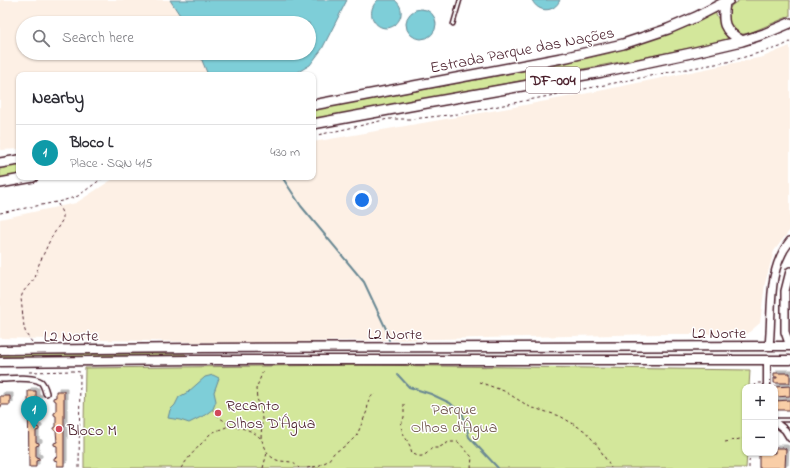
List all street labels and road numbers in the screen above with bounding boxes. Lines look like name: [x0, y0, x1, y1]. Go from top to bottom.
street label: Estrada Parque das Nações: [428, 21, 617, 81]
road number: DF-004: [526, 67, 580, 93]
street label: L2 Norte: [692, 322, 747, 346]
street label: L2 Norte: [368, 323, 423, 347]
street label: L2 Norte: [44, 325, 99, 349]

